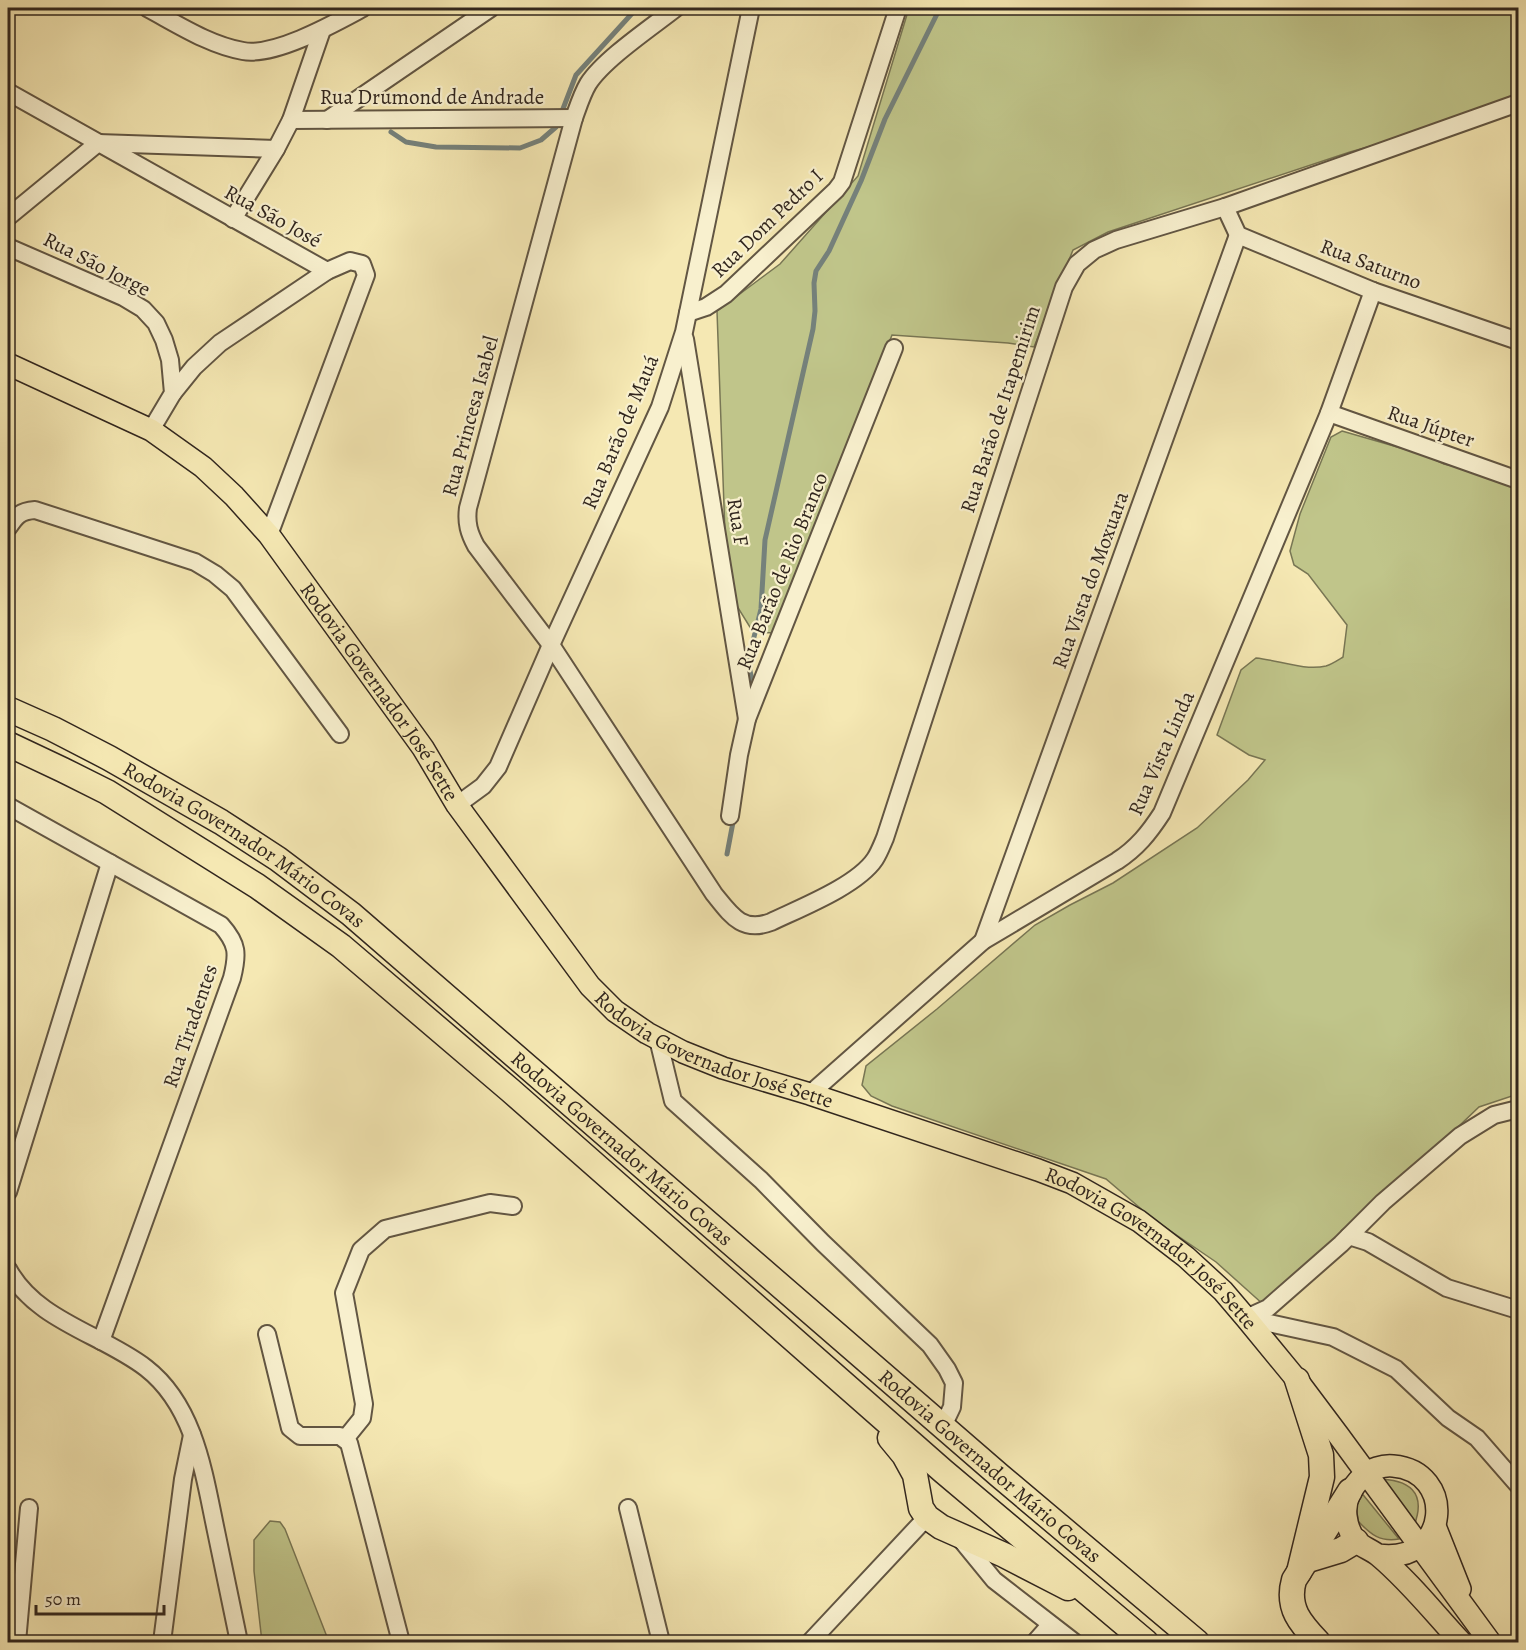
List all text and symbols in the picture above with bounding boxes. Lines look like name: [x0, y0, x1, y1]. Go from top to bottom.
street label: Rua Drumond de Andrade: [320, 83, 544, 111]
street label: Rua Dom Pedro I: [705, 162, 829, 284]
street label: Rua São José: [219, 178, 327, 254]
street label: Rua São Jorge: [38, 225, 156, 303]
street label: Rua Saturno: [1316, 232, 1426, 296]
street label: Rua Barão de Itapemirim: [953, 302, 1047, 516]
street label: Rua Princesa Isabel: [435, 333, 505, 499]
street label: Rua Barão de Mauá: [575, 350, 665, 514]
street label: Rua Júpter: [1384, 398, 1478, 454]
street label: Rua Barão de Rio Branco: [730, 468, 834, 674]
street label: Rua Vista do Moxuara: [1045, 487, 1135, 673]
street label: Rua F: [720, 496, 756, 548]
street label: Rodovia Governador José Sette: [294, 577, 465, 806]
street label: Rua Vista Linda: [1121, 686, 1201, 820]
street label: Rodovia Governador Mário Covas: [118, 755, 371, 934]
street label: Rua Tiradentes: [156, 961, 224, 1091]
street label: Rodovia Governador José Sette: [588, 984, 837, 1115]
street label: Rodovia Governador Mário Covas: [505, 1045, 739, 1252]
street label: Rodovia Governador José Sette: [1041, 1160, 1264, 1335]
street label: Rodovia Governador Mário Covas: [872, 1363, 1107, 1569]
scale bar: [36, 1578, 164, 1616]
text: 50 m: [45, 1587, 81, 1611]

